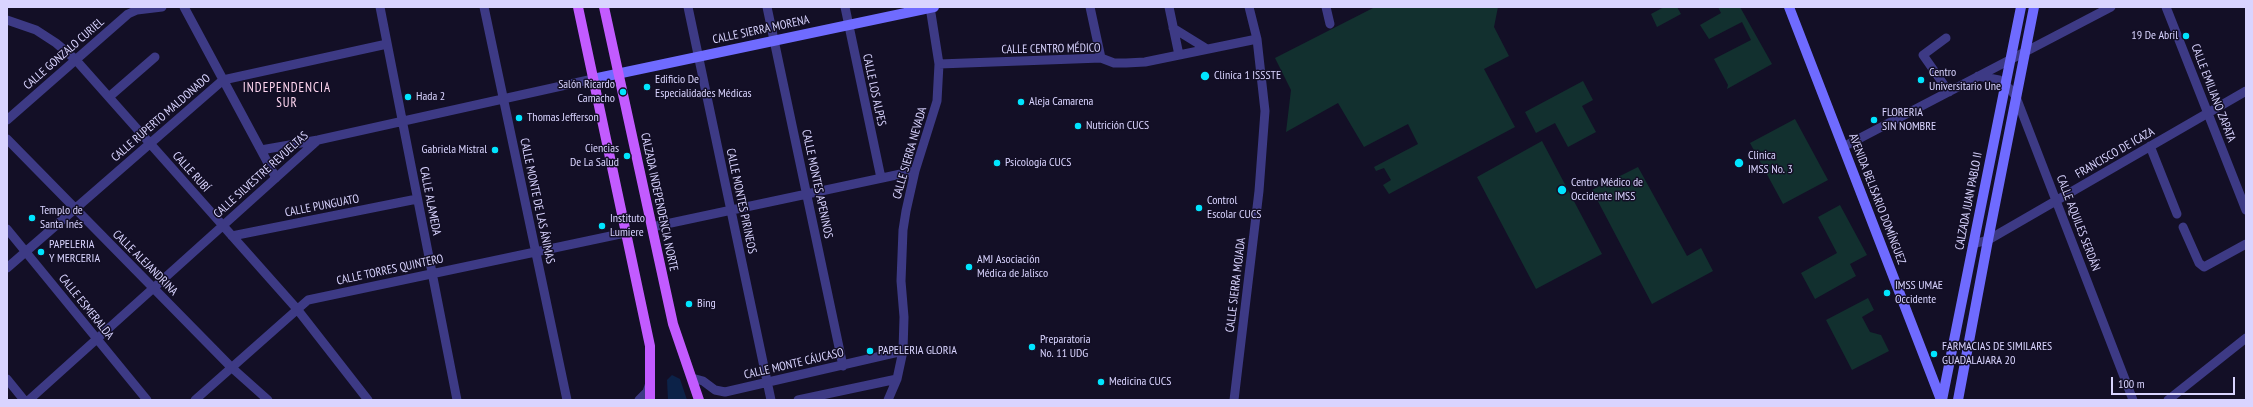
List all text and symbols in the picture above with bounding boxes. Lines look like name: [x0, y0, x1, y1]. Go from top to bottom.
street label: CALLE SIERRA MORENA: [711, 13, 811, 47]
street label: CALLE GONZALO CURIEL: [21, 15, 107, 93]
place label: 19 De Abril: [2131, 29, 2178, 43]
marker: 19 De Abril: [2181, 31, 2191, 41]
street label: CALLE CENTRO MÉDICO: [1001, 41, 1101, 57]
street label: CALLE EMILIANO ZAPATA: [2188, 42, 2238, 144]
street label: CALLE LOS ALPES: [859, 53, 889, 127]
place label: Centro Universitario Une: [1929, 66, 2001, 94]
place label: Clinica 1 ISSSTE: [1214, 69, 1281, 83]
marker: Clinica 1 ISSSTE: [1199, 70, 1211, 82]
street label: CALLE RUPERTO MALDONADO: [109, 71, 213, 165]
place label: Edificio De Especialidades Médicas: [655, 73, 752, 101]
marker: Centro Universitario Une: [1916, 75, 1926, 85]
place label: Salón Ricardo Camacho: [558, 78, 615, 106]
district label: INDEPENDENCIA SUR: [243, 80, 331, 111]
marker: Edificio De Especialidades Médicas: [642, 82, 652, 92]
marker: Salón Ricardo Camacho: [618, 87, 628, 97]
place label: Hada 2: [416, 90, 445, 104]
marker: Hada 2: [403, 92, 413, 102]
place label: Aleja Camarena: [1029, 95, 1093, 109]
marker: Aleja Camarena: [1016, 97, 1026, 107]
street label: CALLE SIERRA NEVADA: [890, 105, 930, 201]
place label: FLORERIA SIN NOMBRE: [1882, 106, 1936, 134]
place label: Thomas Jefferson: [527, 111, 599, 125]
marker: Thomas Jefferson: [514, 113, 524, 123]
marker: FLORERIA SIN NOMBRE: [1869, 115, 1879, 125]
place label: Nutrición CUCS: [1086, 119, 1149, 133]
marker: Nutrición CUCS: [1073, 121, 1083, 131]
street label: FRANCISCO DE ICAZA: [2073, 125, 2157, 181]
street label: CALLE MONTES APENINOS: [798, 128, 836, 240]
street label: CALLE SILVESTRE REVUELTAS: [211, 129, 311, 221]
street label: CALZADA INDEPENDENCIA NORTE: [637, 131, 681, 273]
street label: AVENIDA BELISARIO DOMÍNGUEZ: [1845, 132, 1909, 266]
street label: CALLE MONTE DE LAS ÁNIMAS: [517, 137, 557, 265]
place label: Ciencias De La Salud: [570, 142, 619, 170]
place label: Gabriela Mistral: [422, 143, 487, 157]
marker: Gabriela Mistral: [490, 145, 500, 155]
street label: CALLE MONTES PIRINEOS: [723, 147, 759, 255]
street label: CALLE RUBÍ: [169, 149, 213, 195]
place label: Clinica IMSS No. 3: [1748, 149, 1793, 177]
marker: Ciencias De La Salud: [622, 151, 632, 161]
street label: CALZADA JUAN PABLO II: [1952, 151, 1986, 251]
place label: Psicología CUCS: [1005, 156, 1071, 170]
marker: Clinica IMSS No. 3: [1733, 157, 1745, 169]
marker: Psicología CUCS: [992, 158, 1002, 168]
street label: CALLE ALAMEDA: [416, 166, 444, 236]
street label: CALLE AQUILES SERDÁN: [2053, 173, 2103, 273]
place label: Centro Médico de Occidente IMSS: [1571, 176, 1643, 204]
marker: Centro Médico de Occidente IMSS: [1556, 184, 1568, 196]
street label: CALLE PUNGUATO: [284, 192, 360, 220]
place label: Control Escolar CUCS: [1207, 194, 1261, 222]
marker: Control Escolar CUCS: [1194, 203, 1204, 213]
place label: Templo de Santa Inés: [40, 204, 83, 232]
place label: Instituto Lumiere: [610, 212, 645, 240]
marker: Templo de Santa Inés: [27, 213, 37, 223]
marker: Instituto Lumiere: [597, 221, 607, 231]
street label: CALLE ALEJANDRINA: [109, 227, 181, 299]
street label: CALLE SIERRA MOJADA: [1223, 237, 1249, 333]
place label: PAPELERIA Y MERCERIA: [49, 238, 100, 266]
marker: PAPELERIA Y MERCERIA: [36, 247, 46, 257]
street label: CALLE TORRES QUINTERO: [335, 252, 445, 288]
place label: AMJ Asociación Médica de Jalisco: [977, 253, 1048, 281]
marker: AMJ Asociación Médica de Jalisco: [964, 262, 974, 272]
street label: CALLE ESMERALDA: [55, 272, 117, 342]
place label: IMSS UMAE Occidente: [1895, 279, 1943, 307]
marker: IMSS UMAE Occidente: [1882, 288, 1892, 298]
place label: Bing: [697, 297, 716, 311]
marker: Bing: [684, 299, 694, 309]
place label: Preparatoria No. 11 UDG: [1040, 333, 1091, 361]
place label: FARMACIAS DE SIMILARES GUADALAJARA 20: [1942, 340, 2052, 368]
marker: Preparatoria No. 11 UDG: [1027, 342, 1037, 352]
place label: PAPELERIA GLORIA: [878, 344, 957, 358]
street label: CALLE MONTE CÁUCASO: [743, 346, 845, 382]
marker: PAPELERIA GLORIA: [865, 346, 875, 356]
marker: FARMACIAS DE SIMILARES GUADALAJARA 20: [1929, 349, 1939, 359]
scale bar: [2113, 369, 2237, 395]
place label: Medicina CUCS: [1109, 375, 1171, 389]
text: 100 m: [2118, 376, 2145, 391]
marker: Medicina CUCS: [1096, 377, 1106, 387]

